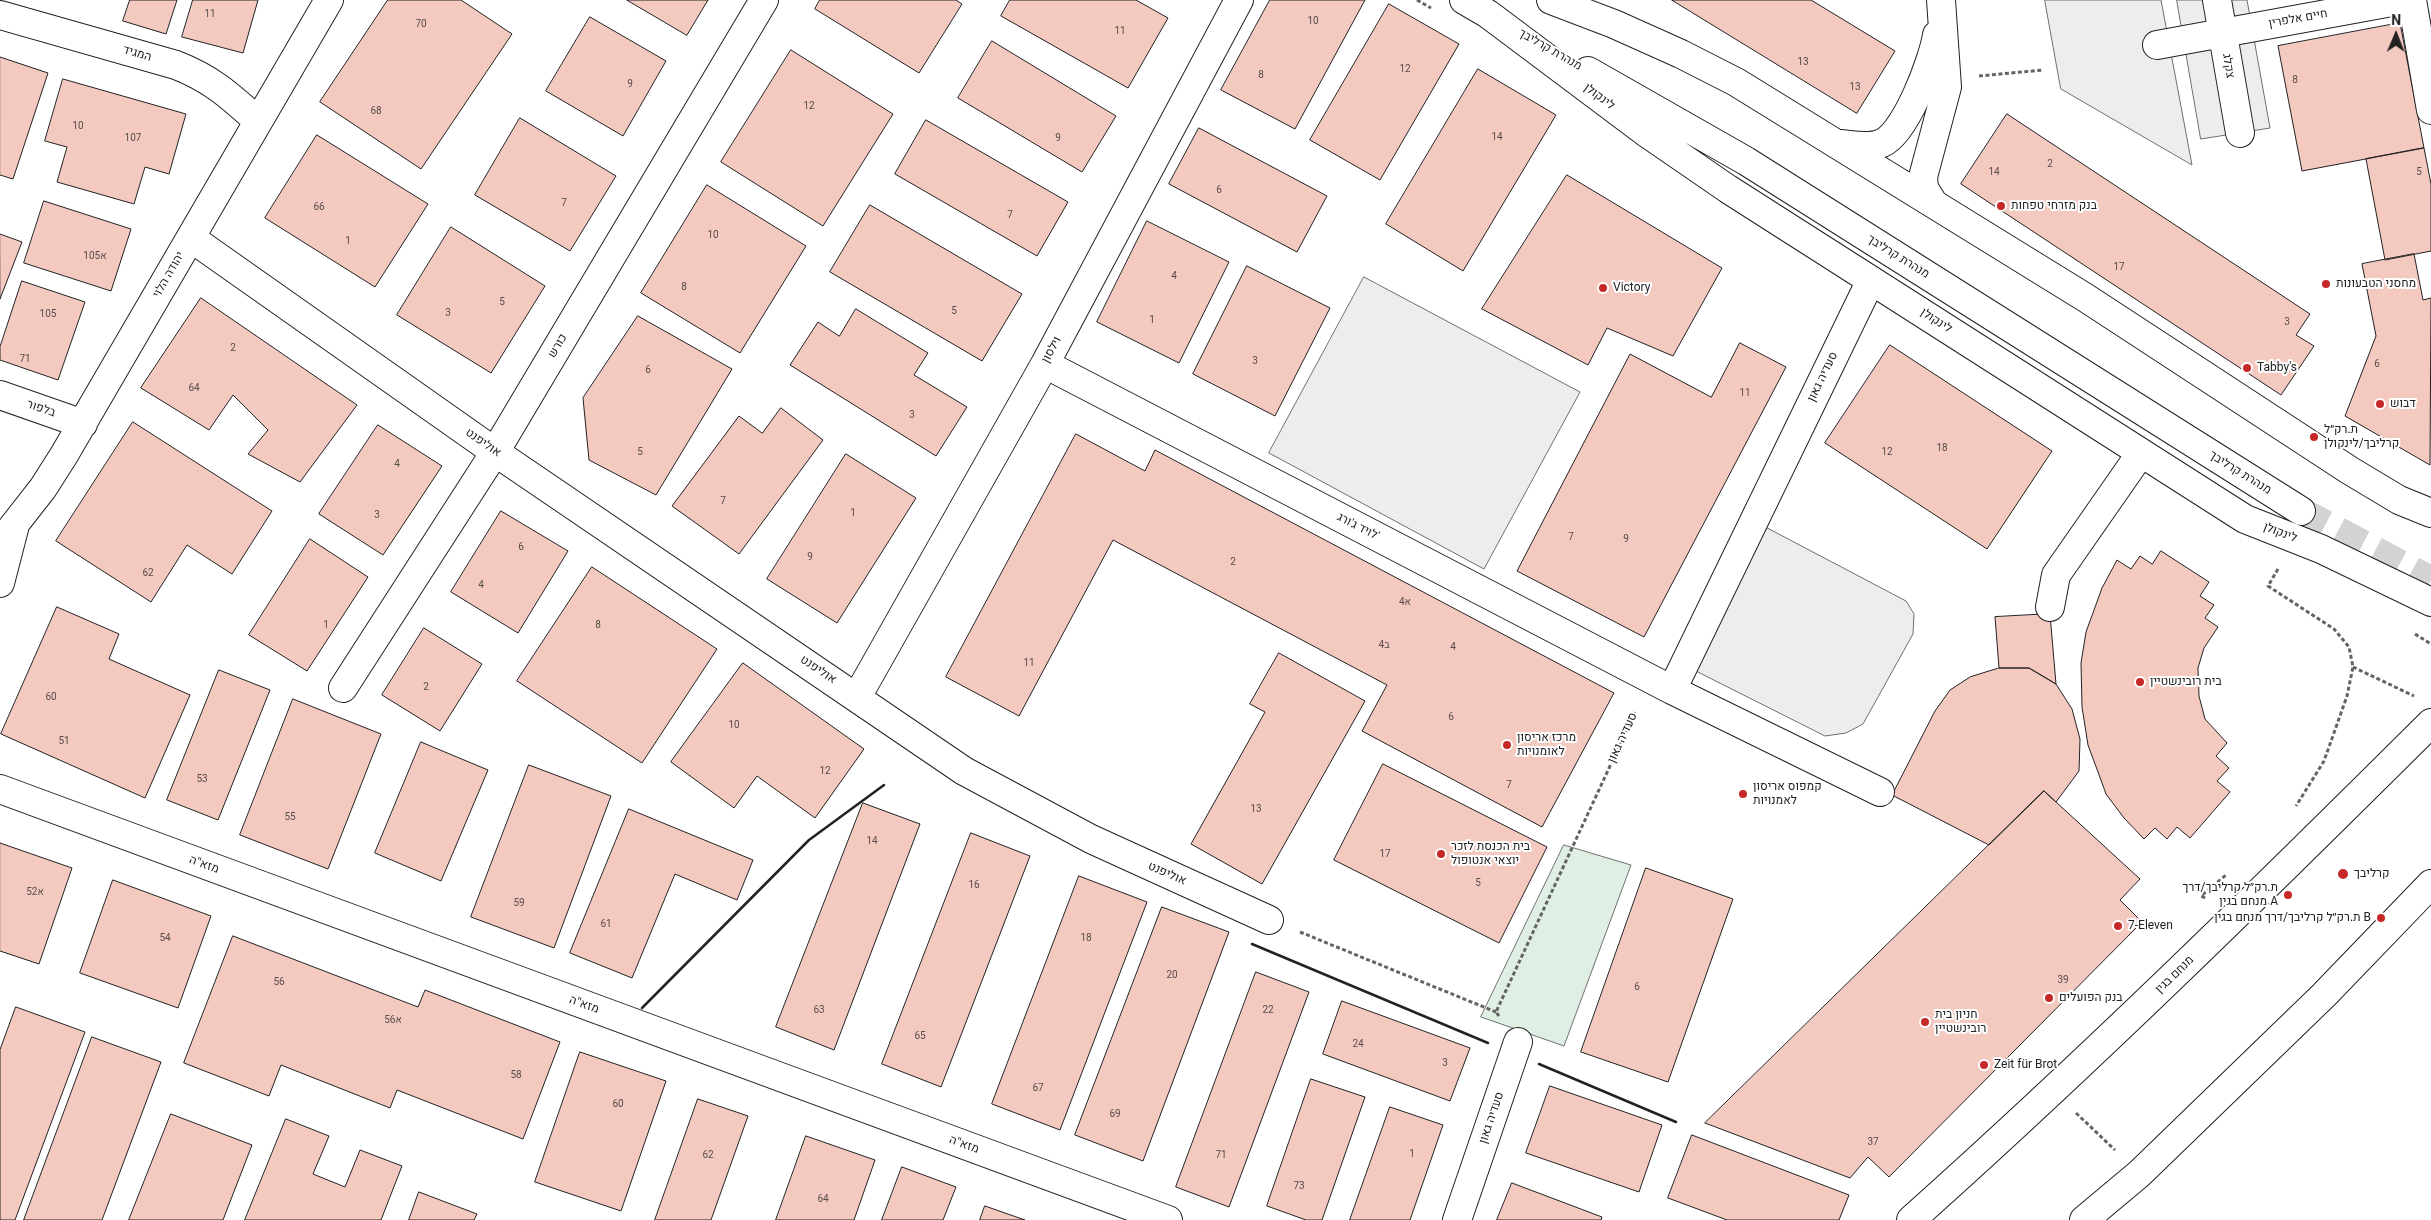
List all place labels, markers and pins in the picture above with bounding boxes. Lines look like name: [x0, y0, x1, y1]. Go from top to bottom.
place label: בנק מזרחי טפחות: [2011, 199, 2097, 213]
marker: בנק מזרחי טפחות: [1995, 200, 2007, 212]
place label: מחסני הטבעונות: [2336, 277, 2416, 291]
marker: מחסני הטבעונות: [2320, 278, 2332, 290]
place label: Victory: [1613, 281, 1650, 295]
marker: Victory: [1597, 282, 1609, 294]
place label: Tabby's: [2257, 361, 2297, 375]
marker: Tabby's: [2241, 362, 2253, 374]
place label: דבוש: [2390, 397, 2416, 411]
marker: דבוש: [2374, 398, 2386, 410]
place label: ת.רק״ל קרליבך/לינקולן: [2324, 423, 2399, 451]
marker: ת.רק״ל קרליבך/לינקולן: [2308, 431, 2320, 443]
place label: בית רובינשטיין: [2150, 675, 2222, 689]
marker: בית רובינשטיין: [2134, 676, 2146, 688]
place label: מרכז אריסון לאומנויות: [1517, 731, 1576, 759]
marker: מרכז אריסון לאומנויות: [1501, 739, 1513, 751]
place label: קמפוס אריסון לאמנויות: [1753, 780, 1822, 808]
marker: קמפוס אריסון לאמנויות: [1737, 788, 1749, 800]
place label: בית הכנסת לזכר יוצאי אנטופול: [1451, 840, 1530, 868]
marker: בית הכנסת לזכר יוצאי אנטופול: [1435, 848, 1447, 860]
marker: קרליבך: [2336, 867, 2350, 881]
place label: קרליבך: [2354, 867, 2389, 881]
place label: ת.רק״ל קרליבך/דרך מנחם בגין A: [2182, 881, 2278, 909]
marker: ת.רק״ל קרליבך/דרך מנחם בגין A: [2282, 889, 2294, 901]
place label: ת.רק״ל קרליבך/דרך מנחם בגין B: [2214, 911, 2371, 925]
marker: ת.רק״ל קרליבך/דרך מנחם בגין B: [2375, 912, 2387, 924]
place label: 7-Eleven: [2128, 919, 2173, 933]
marker: 7-Eleven: [2112, 920, 2124, 932]
place label: בנק הפועלים: [2059, 991, 2123, 1005]
marker: בנק הפועלים: [2043, 992, 2055, 1004]
place label: חניון בית רובינשטיין: [1935, 1008, 1986, 1036]
marker: חניון בית רובינשטיין: [1919, 1016, 1931, 1028]
place label: Zeit für Brot: [1994, 1058, 2057, 1072]
marker: Zeit für Brot: [1978, 1059, 1990, 1071]

